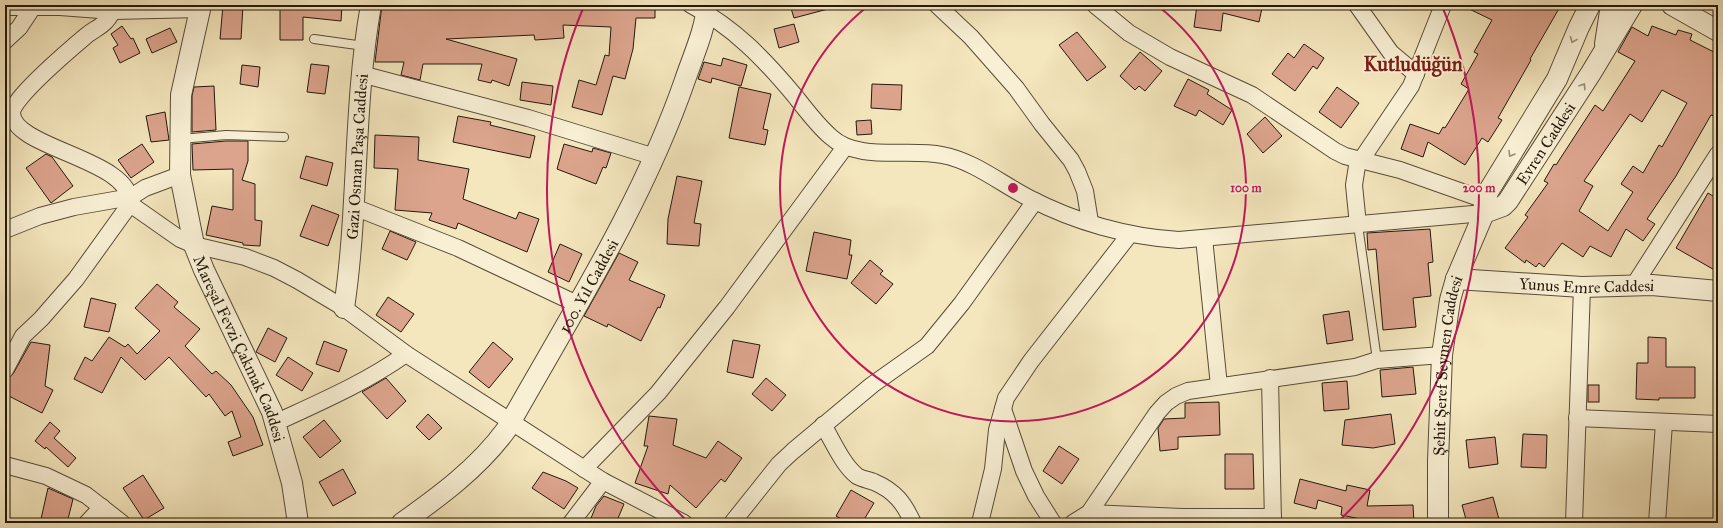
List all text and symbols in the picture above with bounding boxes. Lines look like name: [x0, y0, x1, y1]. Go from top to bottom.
one-way arrow: [1570, 37, 1578, 44]
district label: Kutludüğün: [1363, 52, 1463, 77]
street label: Gazi Osman Paşa Caddesi: [342, 72, 371, 240]
one-way arrow: [1578, 83, 1586, 90]
street label: Evren Caddesi: [1512, 98, 1579, 188]
one-way arrow: [1509, 150, 1516, 157]
centre of rings: [1006, 181, 1020, 195]
text: 100 m: [1230, 181, 1263, 195]
text: 200 m: [1463, 181, 1496, 195]
street label: 100. Yıl Caddesi: [554, 235, 622, 336]
street label: Mareşal Fevzi Çakmak Caddesi: [190, 253, 290, 444]
street label: Şehit Şeref Seymen Caddesi: [1429, 272, 1466, 456]
street label: Yunus Emre Caddesi: [1518, 274, 1656, 297]

